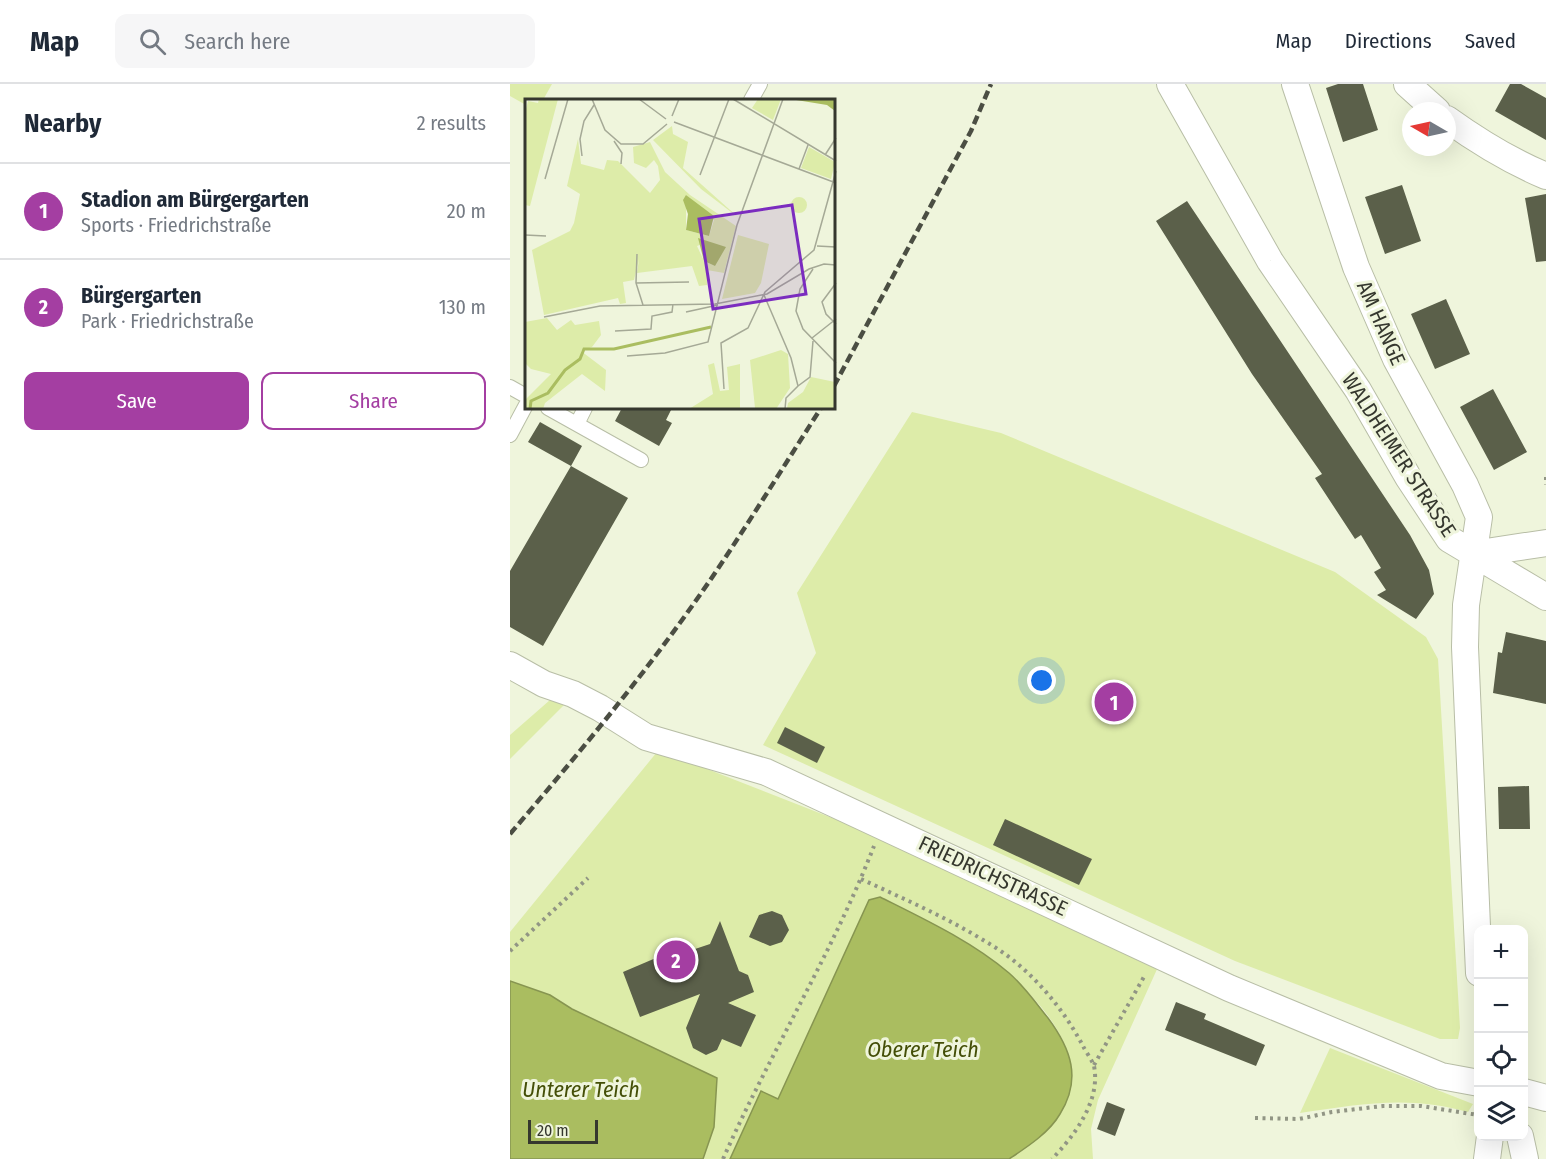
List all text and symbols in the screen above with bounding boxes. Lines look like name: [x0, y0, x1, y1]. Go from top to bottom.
search box: [115, 14, 535, 68]
text: Map: [30, 25, 79, 58]
icon: search: [136, 25, 169, 58]
text: Search here: [184, 28, 290, 55]
text: Map: [1275, 28, 1312, 54]
text: Directions: [1345, 28, 1432, 54]
text: Saved: [1465, 28, 1516, 54]
inset map: [525, 99, 836, 410]
north arrow: [1402, 102, 1456, 156]
text: Nearby: [24, 108, 101, 139]
text: 2 results: [417, 111, 486, 135]
text: Stadion am Bürgergarten: [81, 186, 309, 213]
text: 1: [39, 199, 48, 223]
text: 20 m: [447, 199, 486, 223]
text: Sports · Friedrichstraße: [81, 213, 271, 237]
street label: AM HANGE: [1351, 277, 1411, 369]
text: Bürgergarten: [81, 282, 201, 309]
text: 2: [39, 295, 48, 319]
text: 130 m: [439, 295, 486, 319]
text: Park · Friedrichstraße: [81, 309, 254, 333]
street label: WALDHEIMER STRASSE: [1336, 368, 1462, 542]
button: Save: [24, 372, 249, 430]
button: Share: [261, 372, 486, 430]
your location: [1027, 666, 1056, 695]
pin: 1: [1094, 680, 1134, 724]
street label: FRIEDRICHSTRASSE: [914, 830, 1072, 922]
map controls: [1474, 925, 1528, 1141]
button: +: [1474, 925, 1528, 979]
pin: 2: [656, 938, 696, 982]
button: −: [1474, 979, 1528, 1033]
button: locate: [1474, 1033, 1528, 1087]
water label: Oberer Teich: [867, 1036, 979, 1063]
water label: Unterer Teich: [522, 1076, 640, 1103]
button: layers: [1474, 1087, 1528, 1141]
scale bar: [528, 1117, 598, 1144]
text: 20 m: [537, 1121, 568, 1140]

